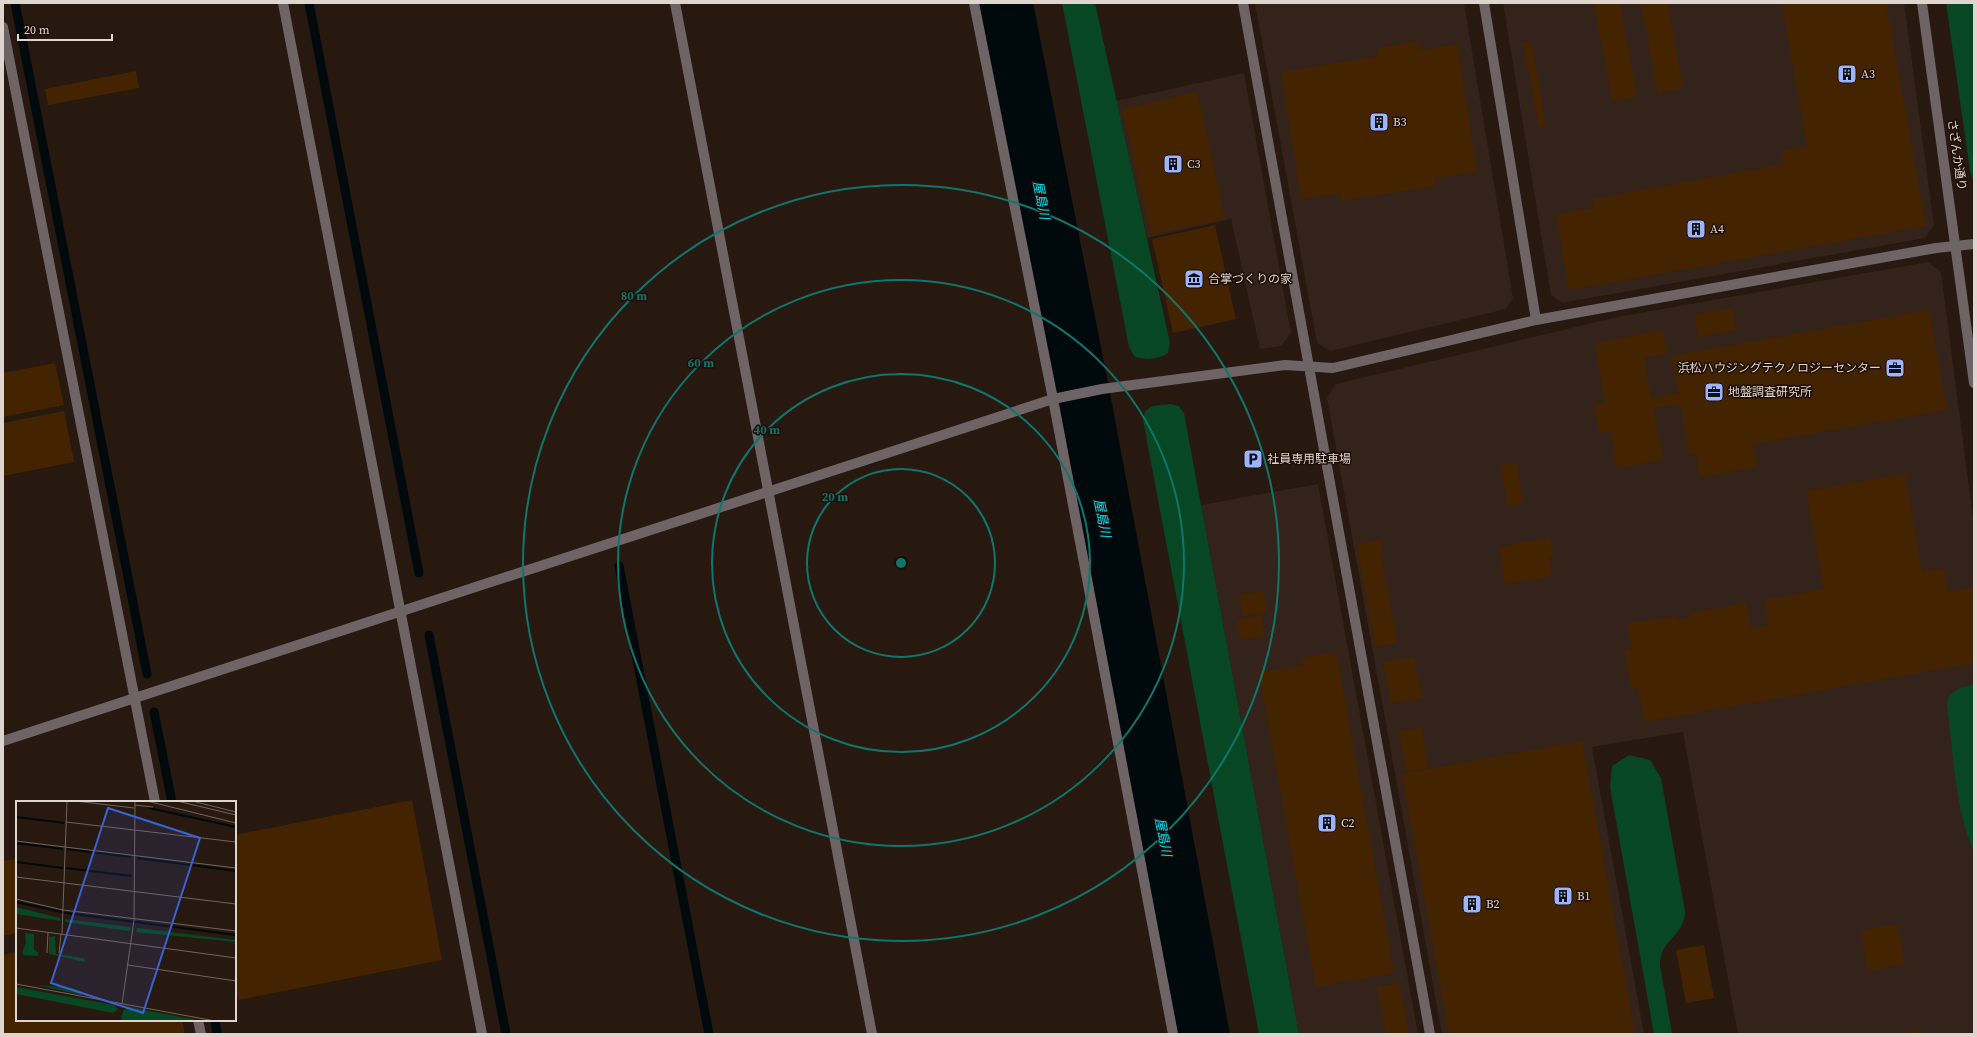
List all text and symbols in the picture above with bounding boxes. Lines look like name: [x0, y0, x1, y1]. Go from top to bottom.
scale bar: [18, 16, 112, 42]
text: 20 m: [24, 22, 50, 38]
building icon: A3: [1836, 63, 1858, 85]
place label: A3: [1861, 66, 1875, 82]
building icon: B3: [1368, 111, 1390, 133]
place label: B3: [1393, 114, 1407, 130]
street label: さざんか通り: [1944, 118, 1970, 192]
building icon: C3: [1162, 153, 1184, 175]
place label: C3: [1187, 156, 1201, 172]
water label: 屋島川: [1029, 179, 1054, 223]
building icon: A4: [1685, 218, 1707, 240]
place label: A4: [1710, 221, 1724, 237]
museum icon: 合掌づくりの家: [1183, 268, 1205, 290]
place label: 合掌づくりの家: [1208, 271, 1292, 287]
text: 80 m: [621, 288, 647, 304]
text: 60 m: [688, 355, 714, 371]
office icon: 浜松ハウジングテクノロジーセンター: [1884, 357, 1906, 379]
place label: 浜松ハウジングテクノロジーセンター: [1678, 360, 1881, 376]
office icon: 地盤調査研究所: [1703, 381, 1725, 403]
place label: 地盤調査研究所: [1728, 384, 1812, 400]
text: 40 m: [754, 422, 780, 438]
parking icon: 社員専用駐車場: [1242, 448, 1264, 470]
place label: 社員専用駐車場: [1267, 451, 1351, 467]
text: 20 m: [822, 489, 848, 505]
water label: 屋島川: [1090, 497, 1115, 541]
centre of rings: [894, 556, 908, 570]
inset map: [16, 801, 236, 1021]
building icon: C2: [1316, 812, 1338, 834]
place label: C2: [1341, 815, 1355, 831]
water label: 屋島川: [1151, 816, 1176, 860]
building icon: B1: [1552, 885, 1574, 907]
place label: B1: [1577, 888, 1591, 904]
building icon: B2: [1461, 893, 1483, 915]
place label: B2: [1486, 896, 1500, 912]

